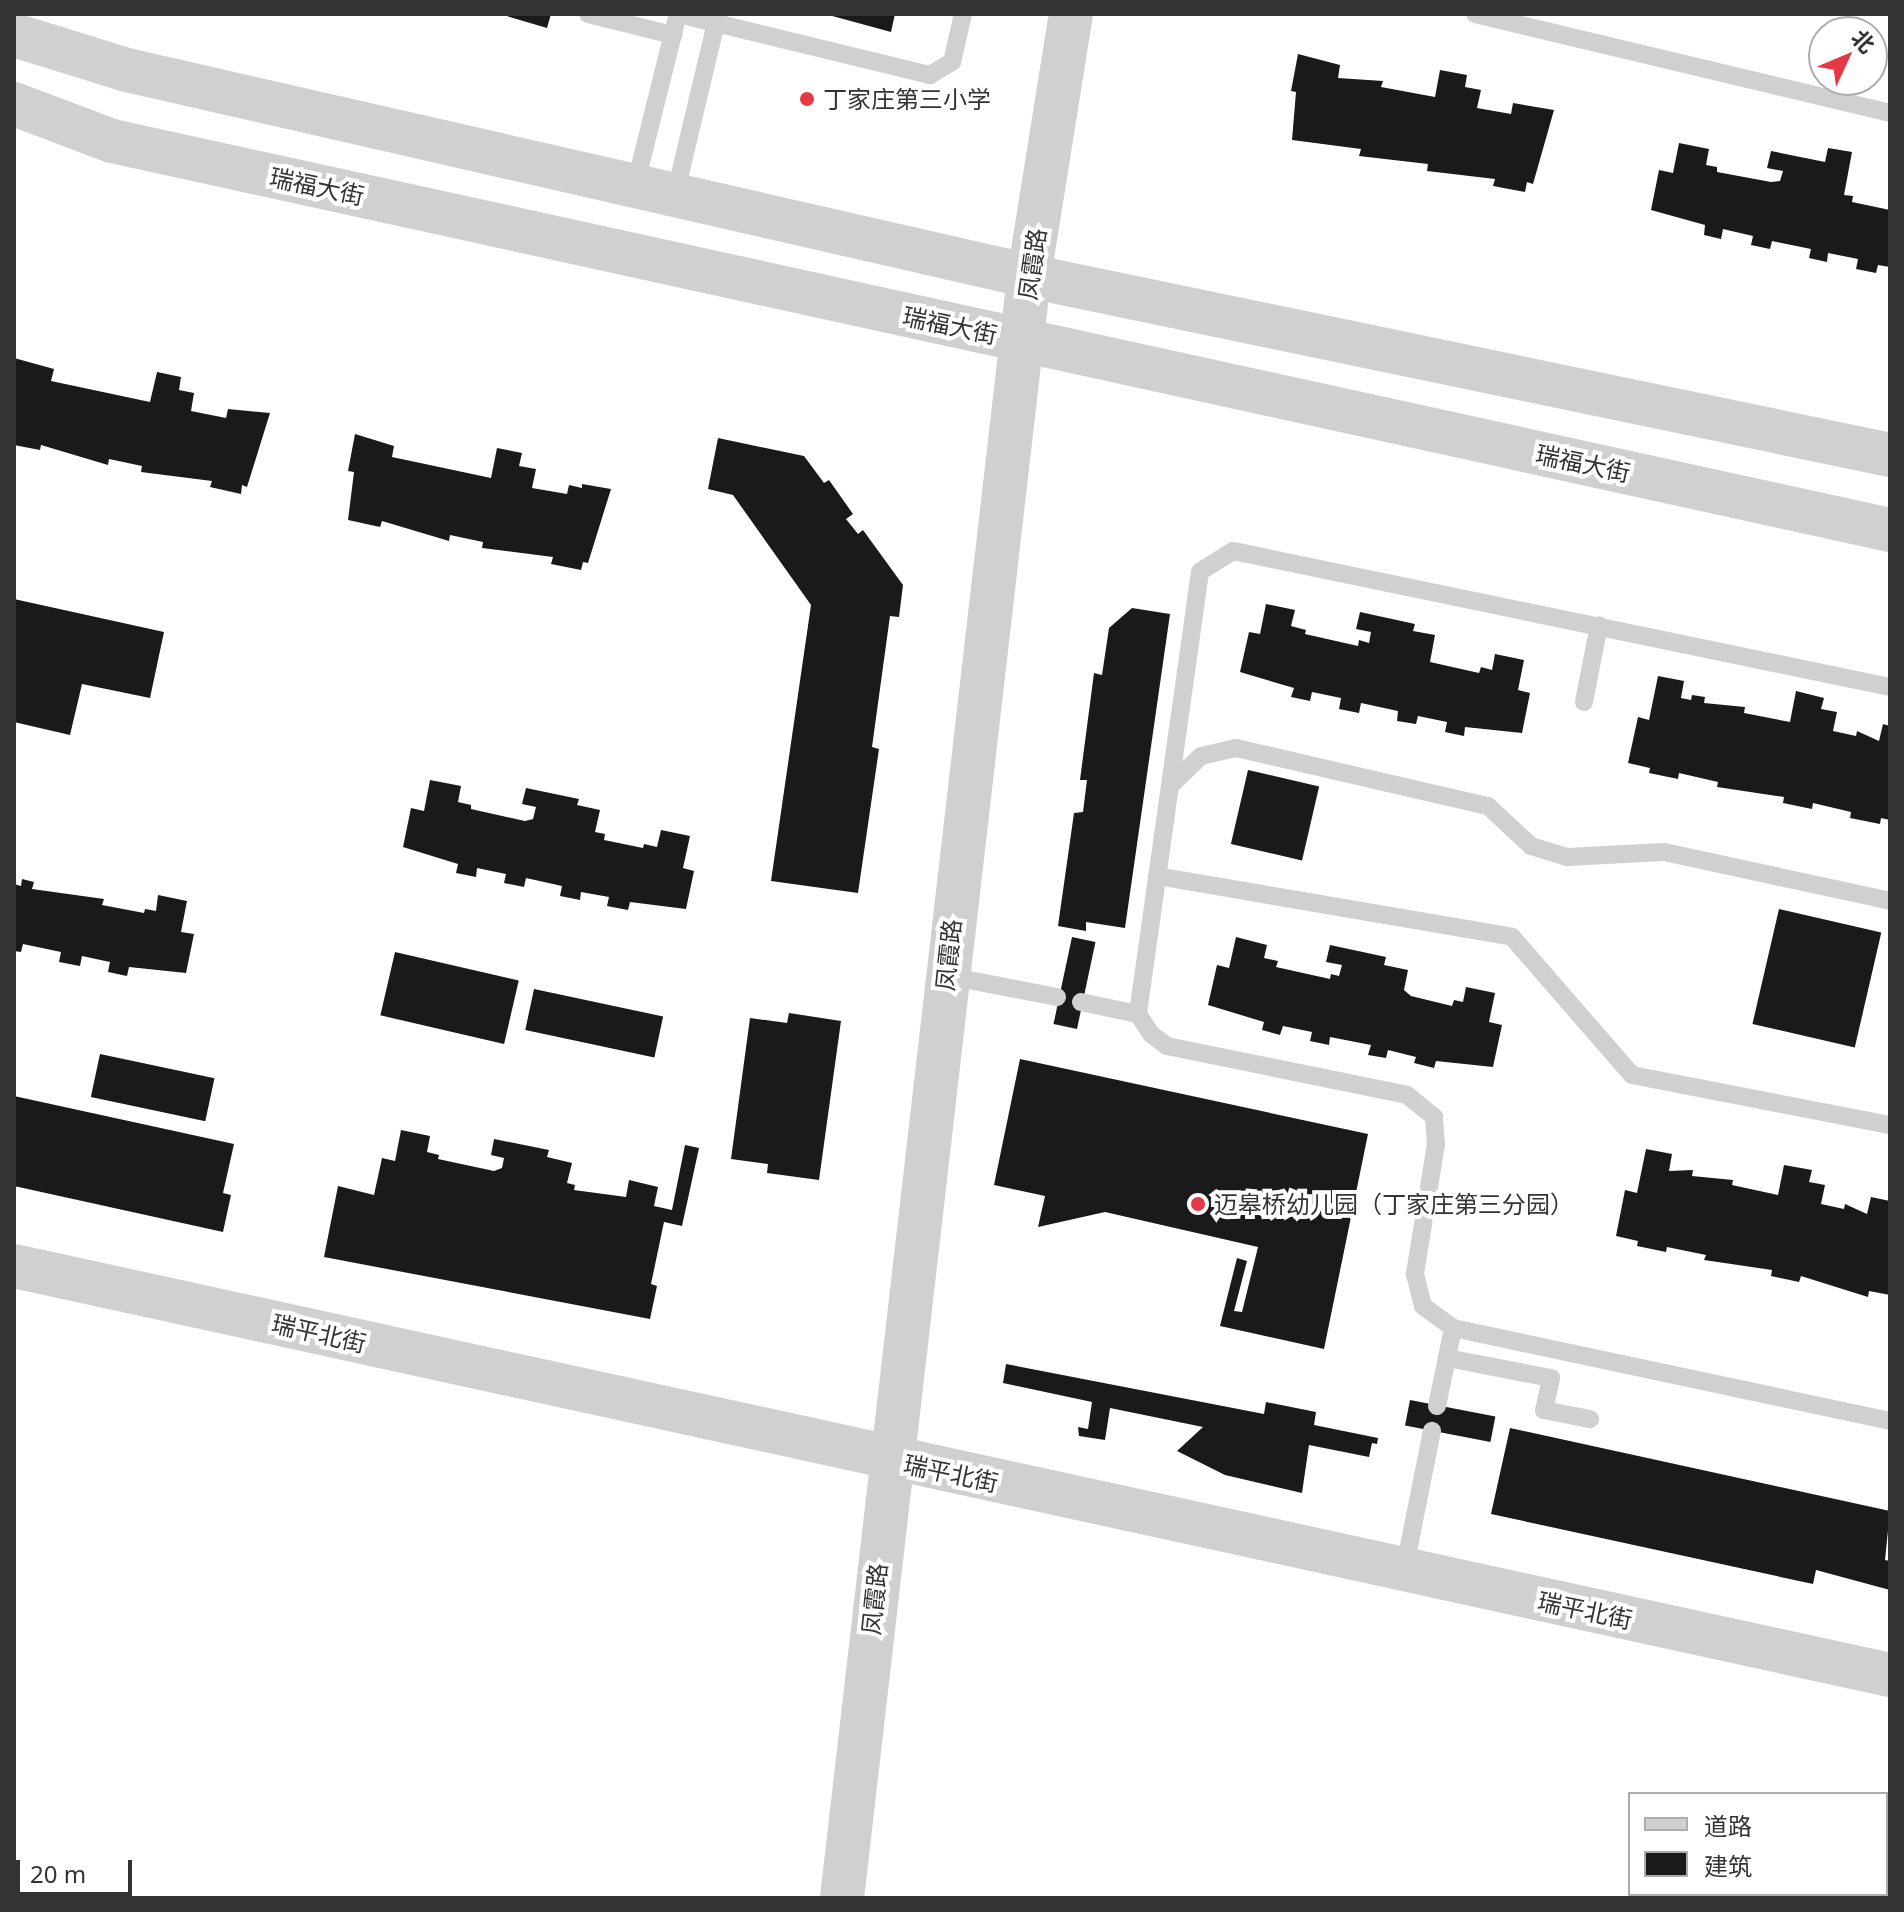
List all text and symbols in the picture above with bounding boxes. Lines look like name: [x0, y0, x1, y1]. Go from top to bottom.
north arrow: [1808, 16, 1888, 96]
text: 北: [1845, 22, 1882, 59]
place label: 丁家庄第三小学: [823, 85, 991, 113]
marker: 丁家庄第三小学: [798, 90, 816, 108]
street label: 瑞福大街: [267, 162, 367, 210]
street label: 凤霞路: [1013, 226, 1051, 302]
street label: 瑞福大街: [900, 301, 1000, 349]
street label: 瑞福大街: [1533, 439, 1633, 487]
street label: 凤霞路: [930, 918, 966, 992]
place label: 迈皋桥幼儿园（丁家庄第三分园）: [1214, 1190, 1574, 1218]
marker: 迈皋桥幼儿园（丁家庄第三分园）: [1189, 1195, 1207, 1213]
street label: 瑞平北街: [269, 1308, 369, 1358]
street label: 瑞平北街: [901, 1449, 1001, 1497]
street label: 凤霞路: [856, 1562, 892, 1636]
street label: 瑞平北街: [1535, 1586, 1635, 1634]
legend: [1628, 1792, 1888, 1896]
text: 道路: [1704, 1809, 1752, 1842]
scale bar: [20, 1844, 136, 1894]
text: 建筑: [1704, 1849, 1752, 1882]
text: 20 m: [30, 1857, 86, 1890]

